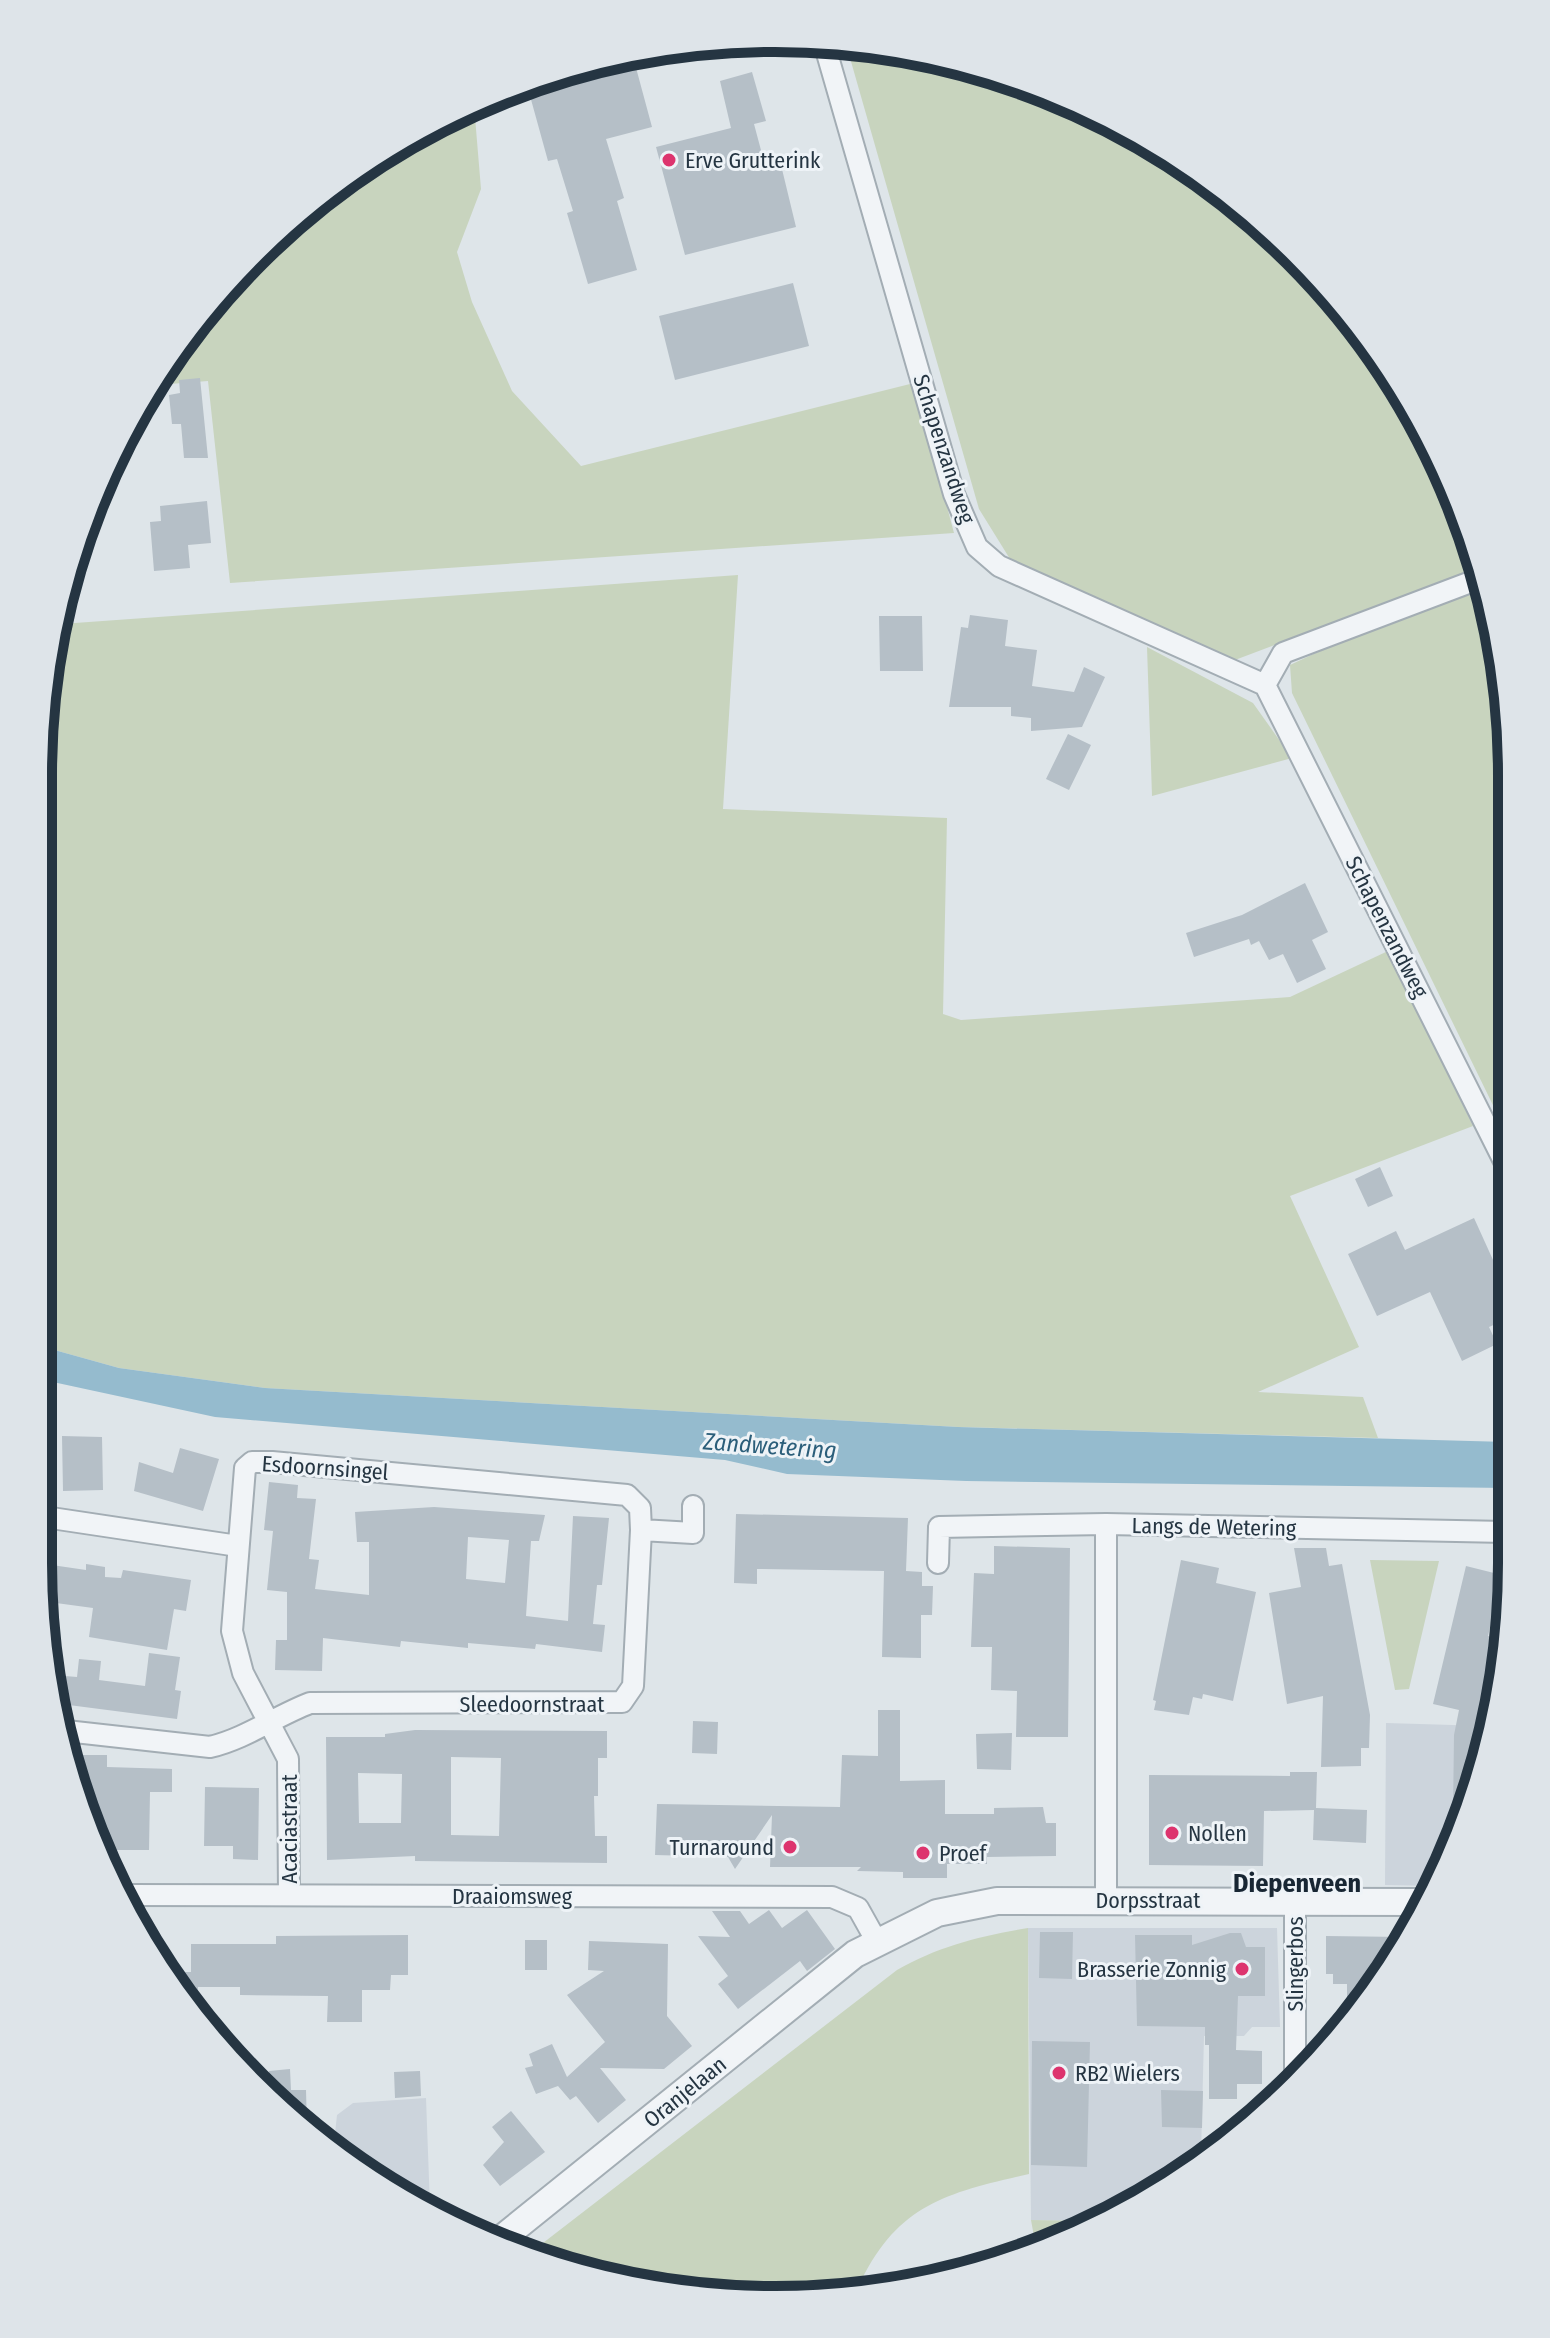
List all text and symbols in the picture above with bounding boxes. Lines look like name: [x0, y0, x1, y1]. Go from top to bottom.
place label: Erve Grutterink: [685, 147, 821, 174]
marker: Erve Grutterink: [660, 151, 678, 169]
street label: Schapenzandweg: [907, 371, 981, 528]
street label: Schapenzandweg: [1340, 852, 1435, 1003]
water label: Zandwetering: [701, 1427, 838, 1465]
street label: Esdoornsingel: [261, 1450, 389, 1486]
street label: Langs de Wetering: [1131, 1512, 1297, 1542]
street label: Sleedoornstraat: [460, 1691, 605, 1718]
street label: Acaciastraat: [276, 1774, 303, 1884]
place label: Nollen: [1188, 1820, 1247, 1847]
marker: Nollen: [1163, 1824, 1181, 1842]
place label: Turnaround: [670, 1834, 774, 1861]
marker: Turnaround: [781, 1838, 799, 1856]
place label: Proef: [939, 1840, 988, 1867]
marker: Proef: [914, 1844, 932, 1862]
district label: Diepenveen: [1233, 1868, 1361, 1899]
street label: Draaiomsweg: [452, 1883, 573, 1910]
street label: Dorpsstraat: [1095, 1887, 1201, 1914]
street label: Slingerbos: [1282, 1916, 1309, 2012]
place label: Brasserie Zonnig: [1077, 1956, 1227, 1983]
marker: Brasserie Zonnig: [1233, 1960, 1251, 1978]
street label: Oranjelaan: [638, 2051, 732, 2133]
place label: RB2 Wielers: [1075, 2060, 1180, 2087]
marker: RB2 Wielers: [1050, 2064, 1068, 2082]

